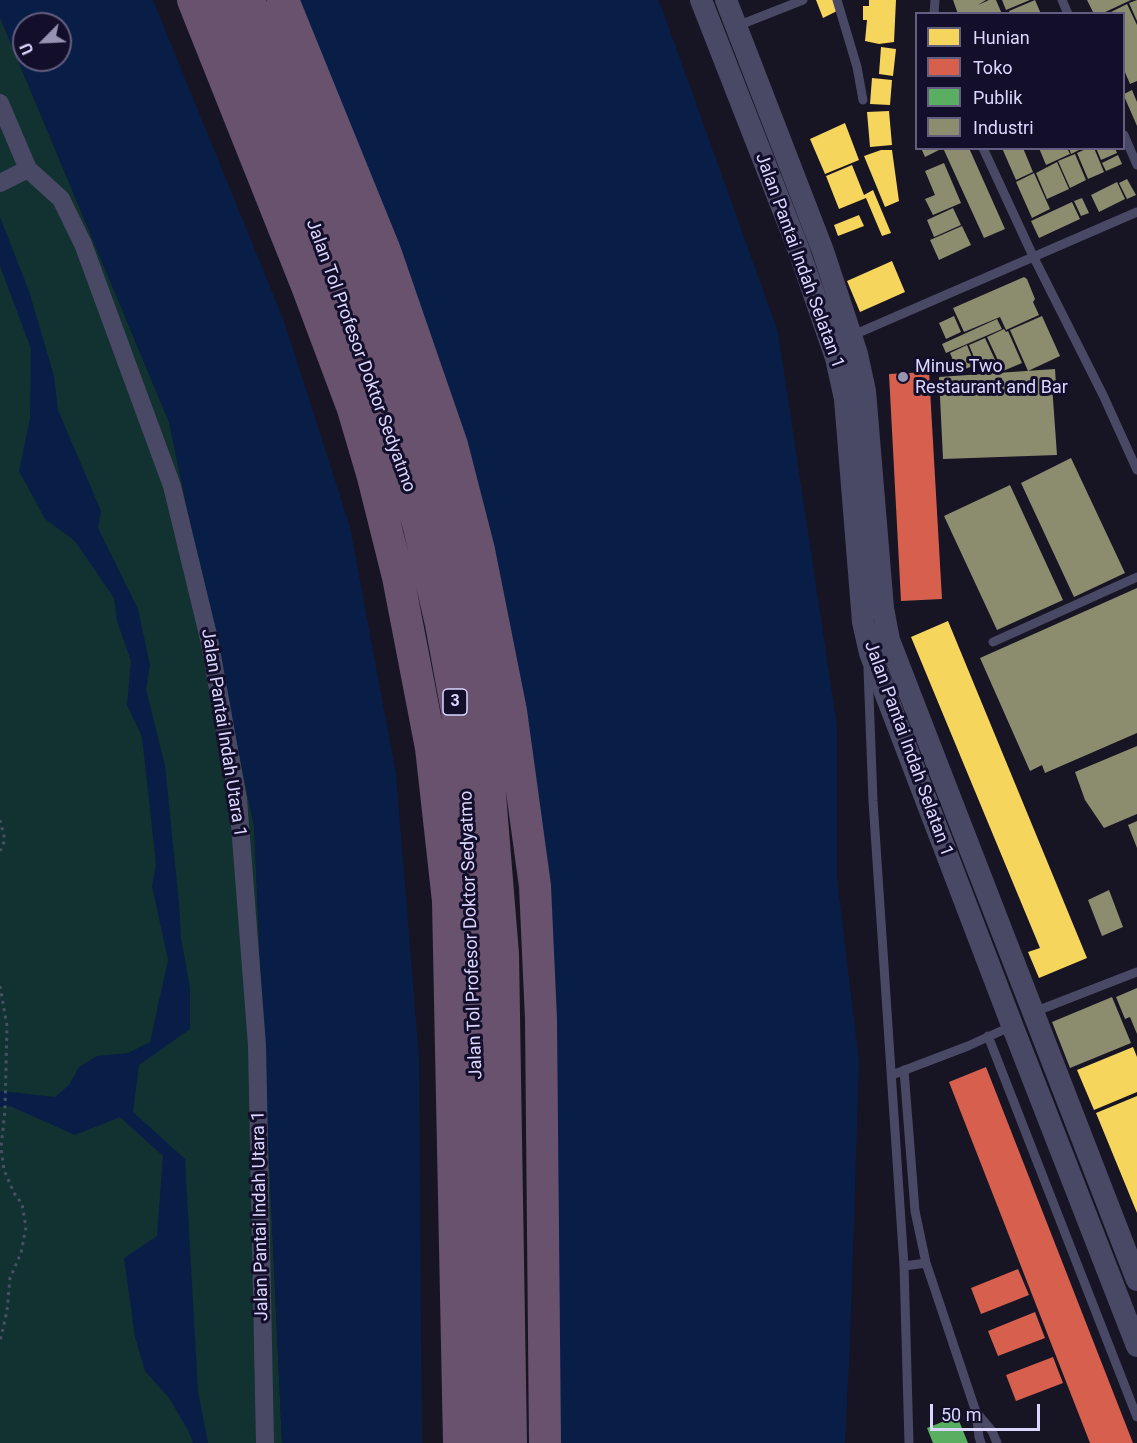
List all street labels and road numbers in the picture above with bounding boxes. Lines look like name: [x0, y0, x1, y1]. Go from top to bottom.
street label: Jalan Pantai Indah Selatan 1: [750, 150, 848, 372]
street label: Jalan Tol Profesor Doktor Sedyatmo: [300, 217, 420, 495]
street label: Jalan Pantai Indah Utara 1: [196, 627, 250, 839]
street label: Jalan Pantai Indah Selatan 1: [859, 638, 957, 860]
road number: 3: [443, 689, 467, 715]
street label: Jalan Tol Profesor Doktor Sedyatmo: [456, 790, 488, 1080]
street label: Jalan Pantai Indah Utara 1: [248, 1111, 274, 1321]

